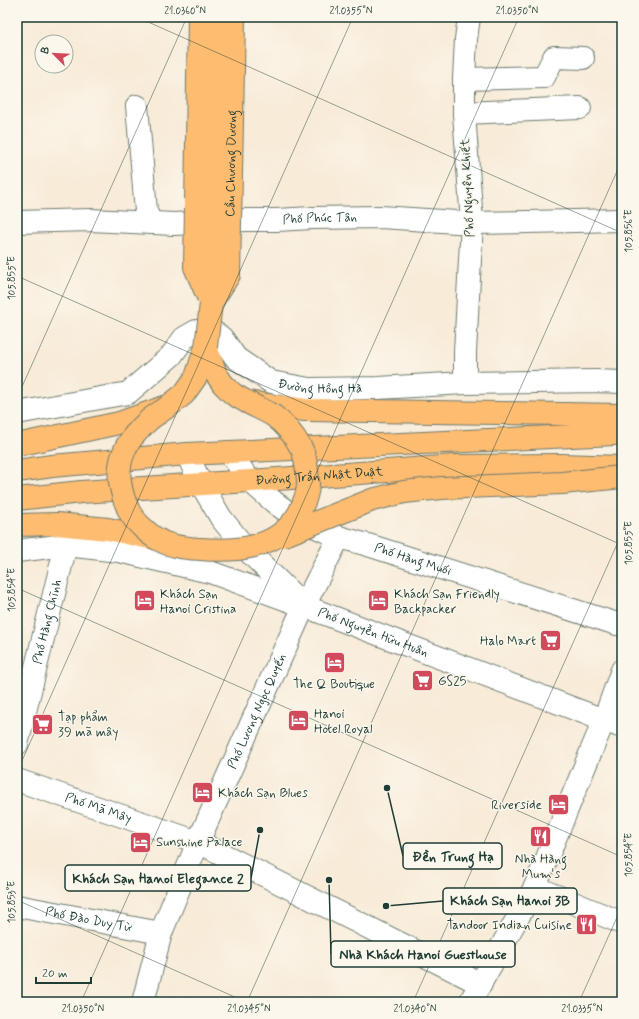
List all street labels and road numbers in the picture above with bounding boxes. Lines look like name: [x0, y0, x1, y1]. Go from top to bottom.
street label: Cầu Chương Dương: [222, 110, 243, 217]
street label: Phố Nguyên Khiết: [457, 138, 481, 238]
street label: Phố Phúc Tân: [282, 209, 357, 228]
street label: Đường Hồng Hà: [277, 375, 362, 400]
street label: Đường Trần Nhật Duật: [255, 463, 384, 489]
street label: Phố Hàng Muối: [372, 539, 453, 579]
street label: Phố Hàng Chĩnh: [29, 577, 66, 666]
street label: Phố Nguyễn Hữu Huân: [315, 604, 431, 661]
street label: Phố Lương Ngọc Quyến: [223, 651, 290, 772]
street label: Phố Mã Mây: [63, 789, 134, 827]
street label: Phố Đào Duy Từ: [44, 903, 134, 936]

